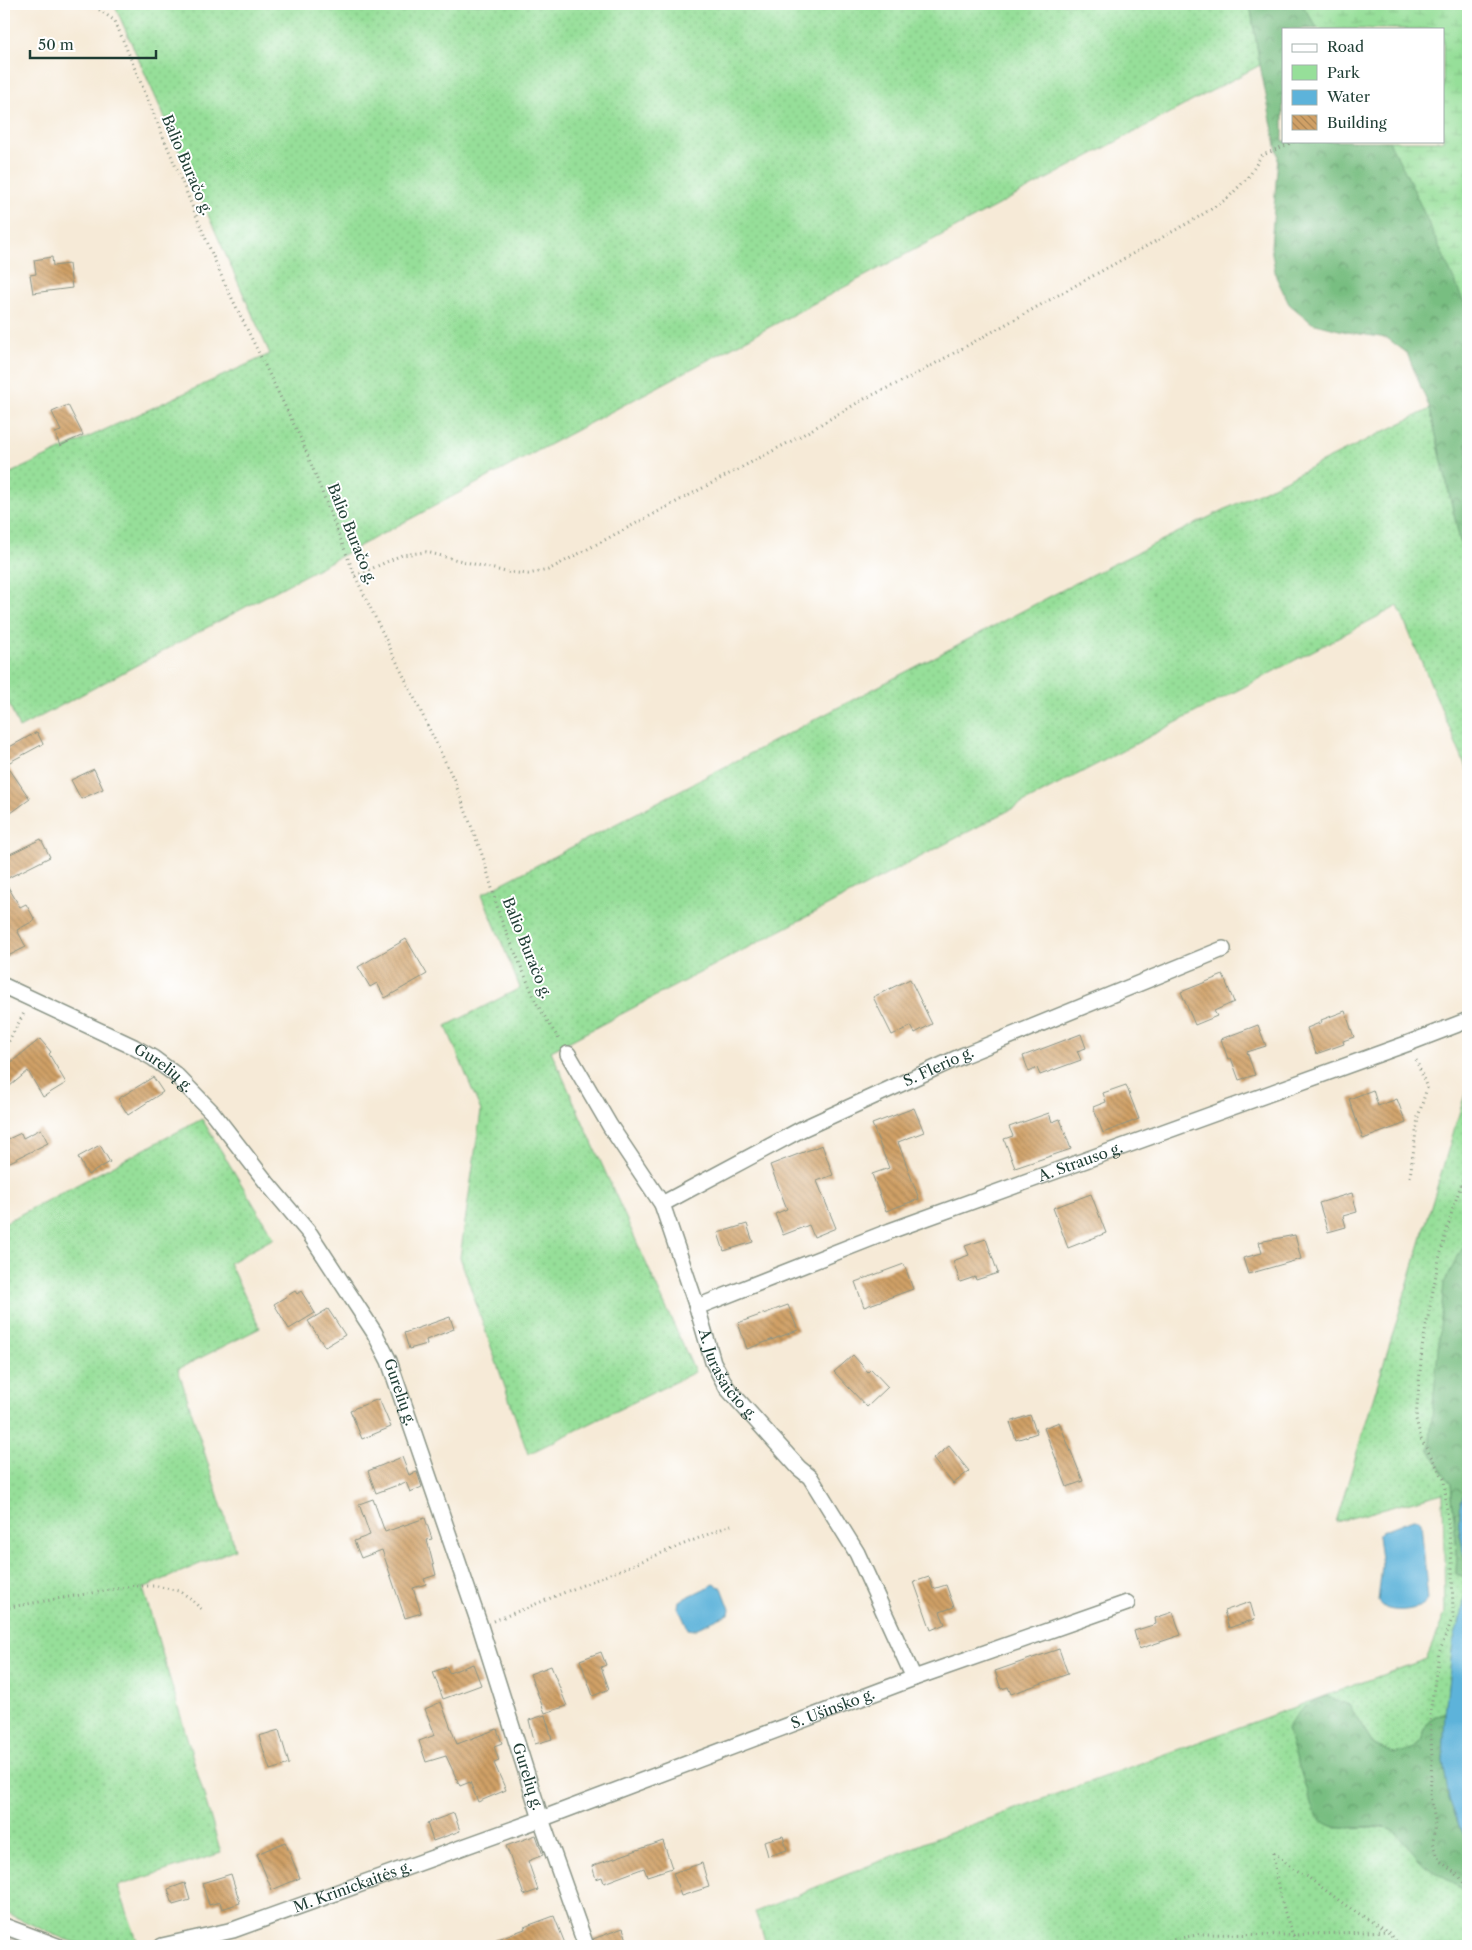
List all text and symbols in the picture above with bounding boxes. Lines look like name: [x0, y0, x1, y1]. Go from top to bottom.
scale bar: [30, 28, 156, 60]
legend: [1282, 28, 1444, 142]
text: 50 m: [38, 35, 74, 54]
text: Road: [1327, 37, 1364, 56]
text: Park: [1327, 63, 1361, 82]
text: Water: [1326, 87, 1371, 106]
street label: Balio Buračo g.: [158, 112, 217, 218]
text: Building: [1327, 113, 1387, 132]
street label: Balio Buračo g.: [324, 480, 381, 587]
street label: Balio Buračo g.: [499, 894, 556, 1001]
street label: Gurelių g.: [131, 1039, 198, 1096]
street label: S. Flerio g.: [900, 1042, 977, 1090]
street label: A. Strauso g.: [1035, 1138, 1125, 1186]
street label: A. Jurašaičio g.: [694, 1325, 762, 1424]
street label: Gurelių g.: [380, 1356, 421, 1428]
street label: S. Ušinsko g.: [788, 1684, 877, 1733]
street label: Gurelių g.: [508, 1740, 548, 1813]
street label: M. Krinickaitės g.: [291, 1856, 414, 1916]

